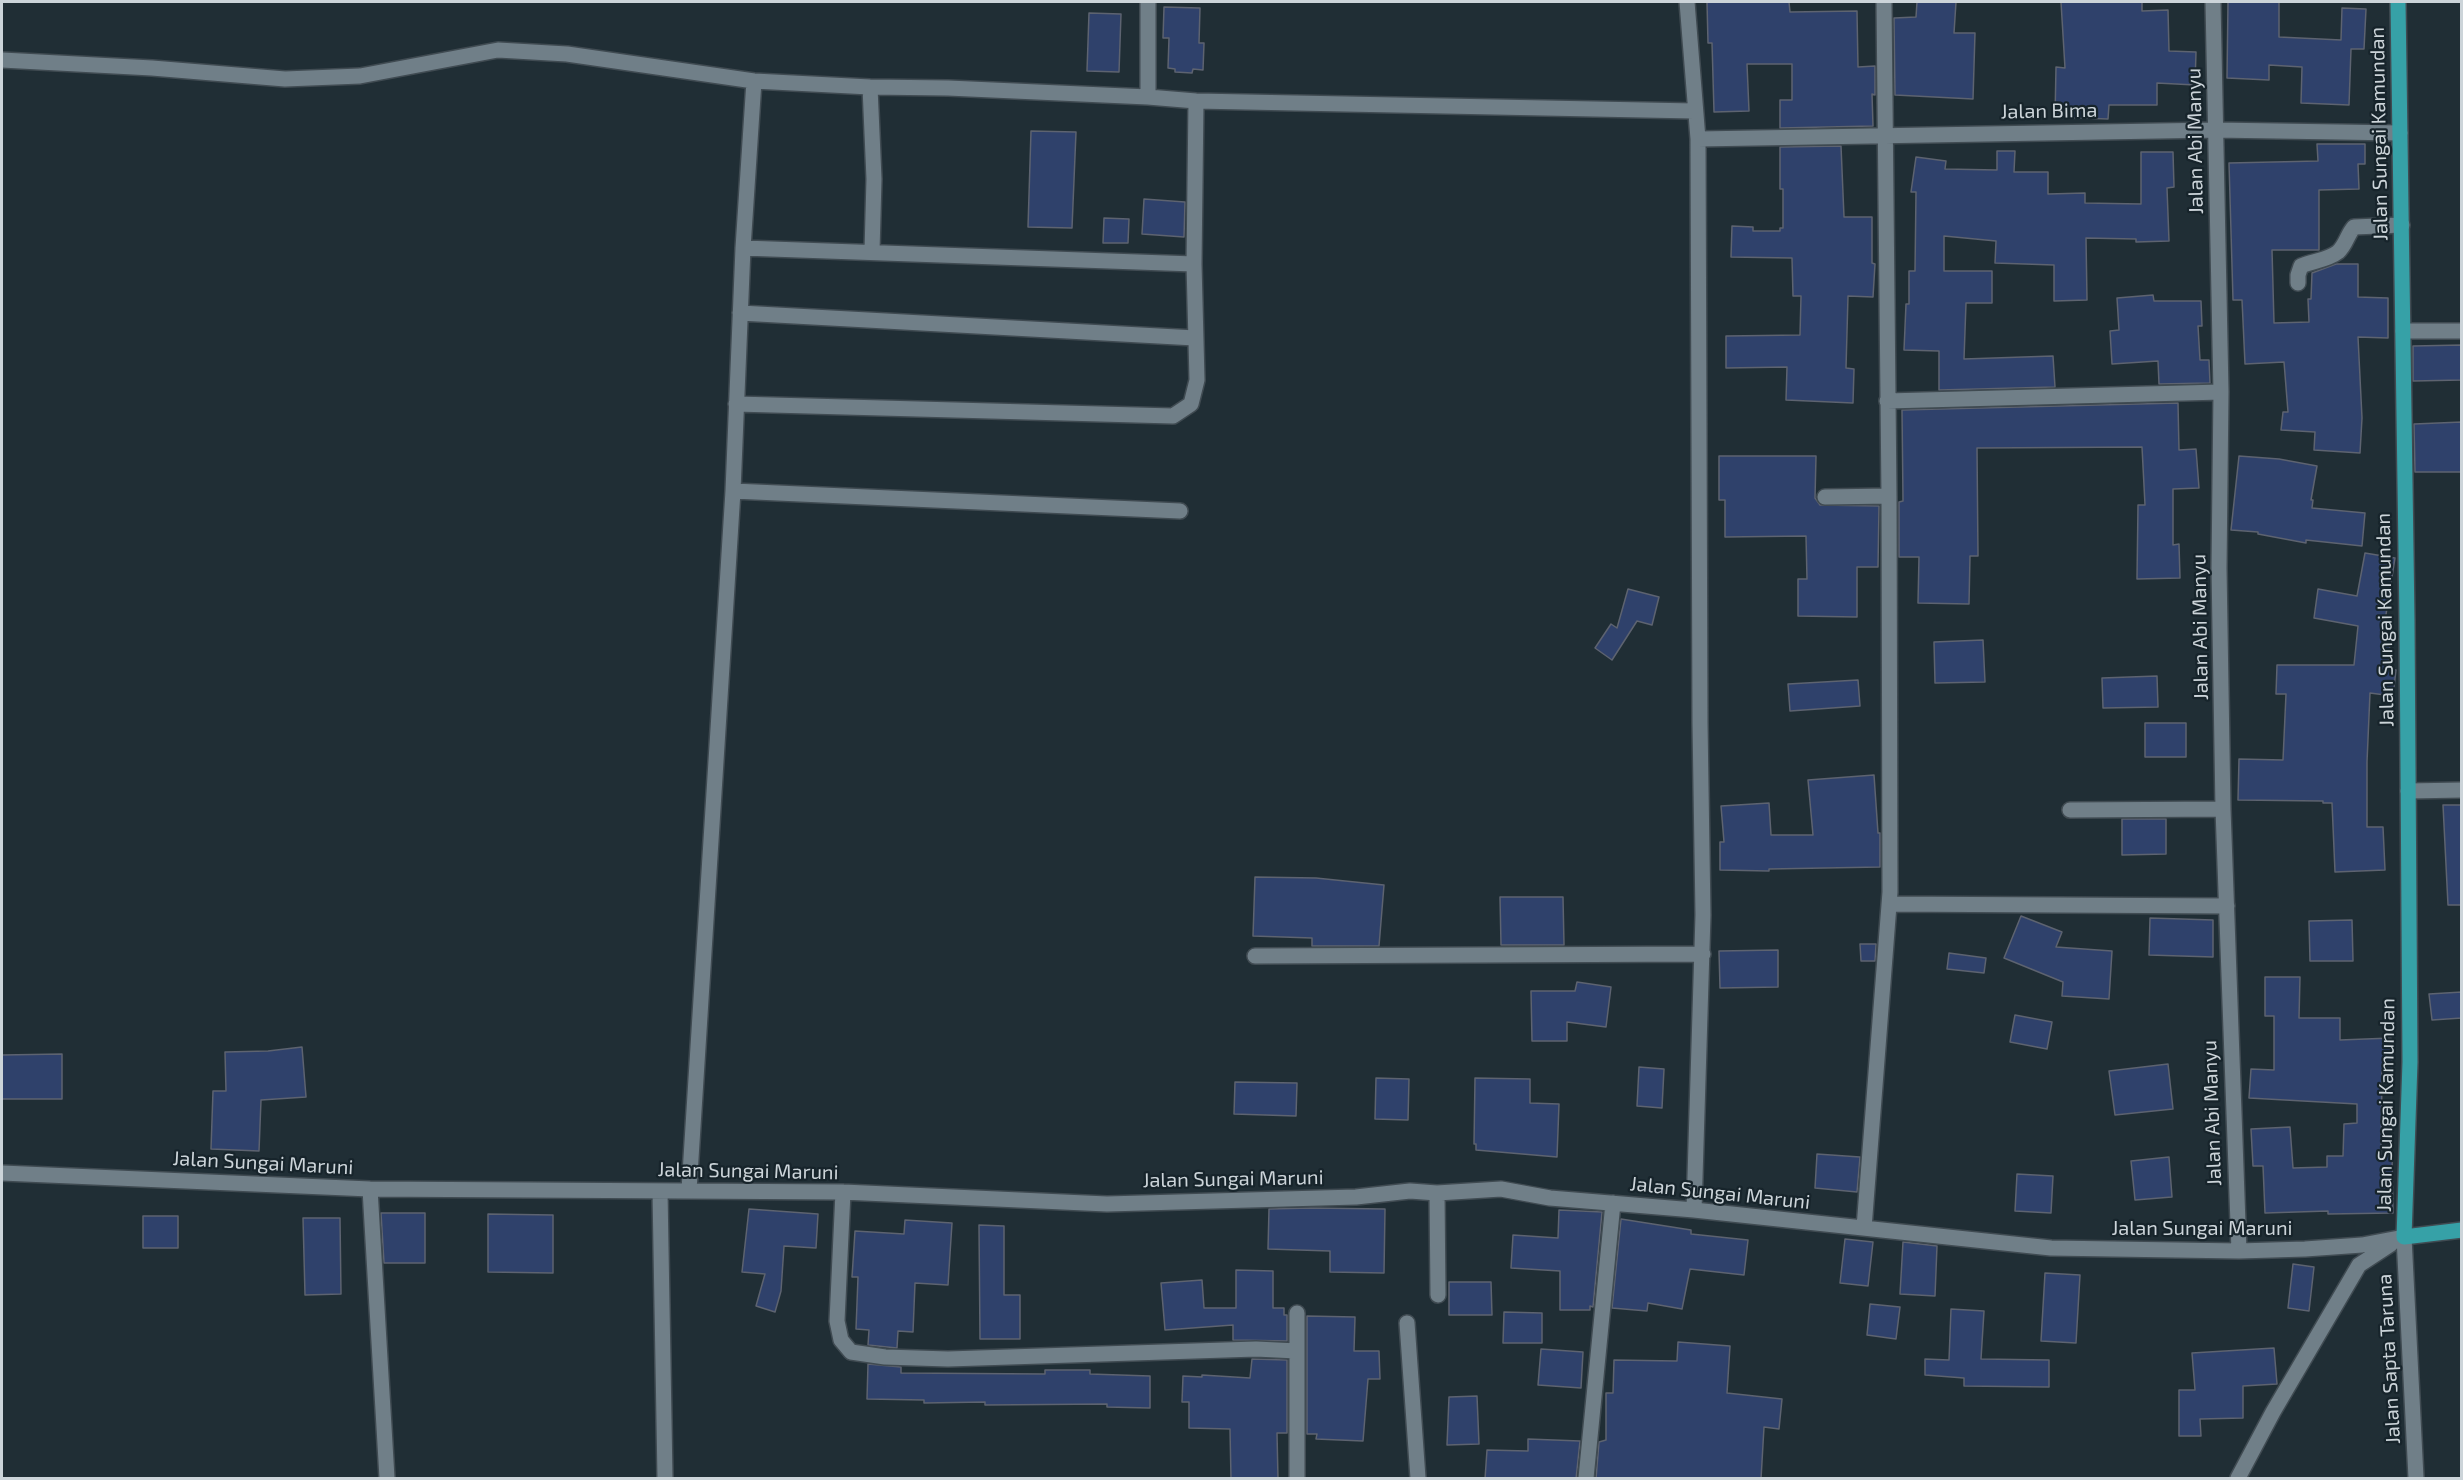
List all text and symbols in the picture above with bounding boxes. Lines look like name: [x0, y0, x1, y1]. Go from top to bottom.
street label: Jalan Sungai Kamundan: [2365, 27, 2393, 241]
street label: Jalan Abi Manyu: [2182, 68, 2208, 214]
street label: Jalan Bima: [2000, 98, 2098, 124]
street label: Jalan Sungai Kamundan: [2371, 513, 2399, 727]
street label: Jalan Abi Manyu: [2187, 554, 2213, 700]
street label: Jalan Sungai Kamundan: [2372, 998, 2400, 1212]
street label: Jalan Abi Manyu: [2197, 1040, 2227, 1186]
street label: Jalan Sungai Maruni: [172, 1146, 354, 1180]
street label: Jalan Sungai Maruni: [657, 1157, 839, 1185]
street label: Jalan Sungai Maruni: [1142, 1165, 1324, 1193]
street label: Jalan Sungai Maruni: [1629, 1172, 1811, 1214]
street label: Jalan Sungai Maruni: [2112, 1216, 2292, 1240]
street label: Jalan Sapta Taruna: [2373, 1273, 2405, 1445]

